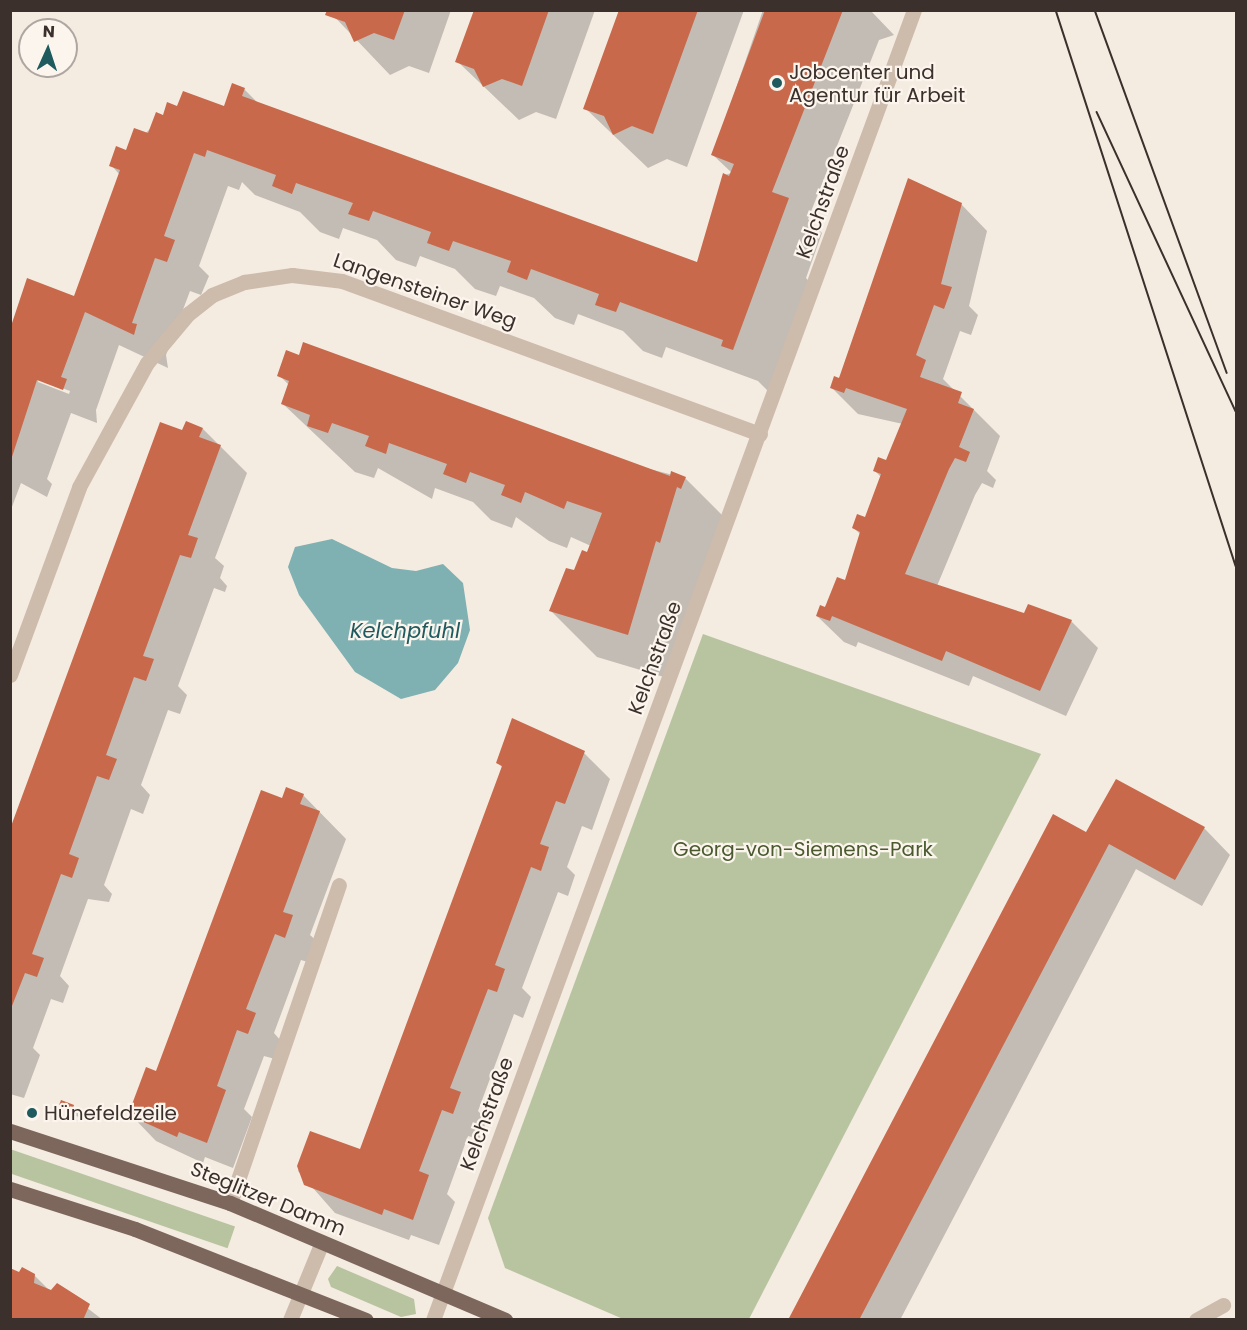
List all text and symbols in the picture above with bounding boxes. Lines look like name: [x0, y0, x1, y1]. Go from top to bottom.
north arrow: [18, 18, 78, 78]
text: N: [42, 20, 55, 43]
place label: Jobcenter und Agentur für Arbeit: [789, 60, 965, 107]
marker: Jobcenter und Agentur für Arbeit: [770, 76, 784, 90]
street label: Kelchstraße: [791, 142, 855, 262]
street label: Langensteiner Weg: [330, 248, 520, 334]
street label: Kelchstraße: [623, 598, 687, 718]
water label: Kelchpfuhl: [350, 618, 460, 644]
park label: Georg-von-Siemens-Park: [673, 837, 933, 861]
street label: Kelchstraße: [455, 1054, 519, 1174]
place label: Hünefeldzeile: [44, 1101, 177, 1125]
marker: Hünefeldzeile: [25, 1106, 39, 1120]
street label: Steglitzer Damm: [187, 1157, 349, 1241]

